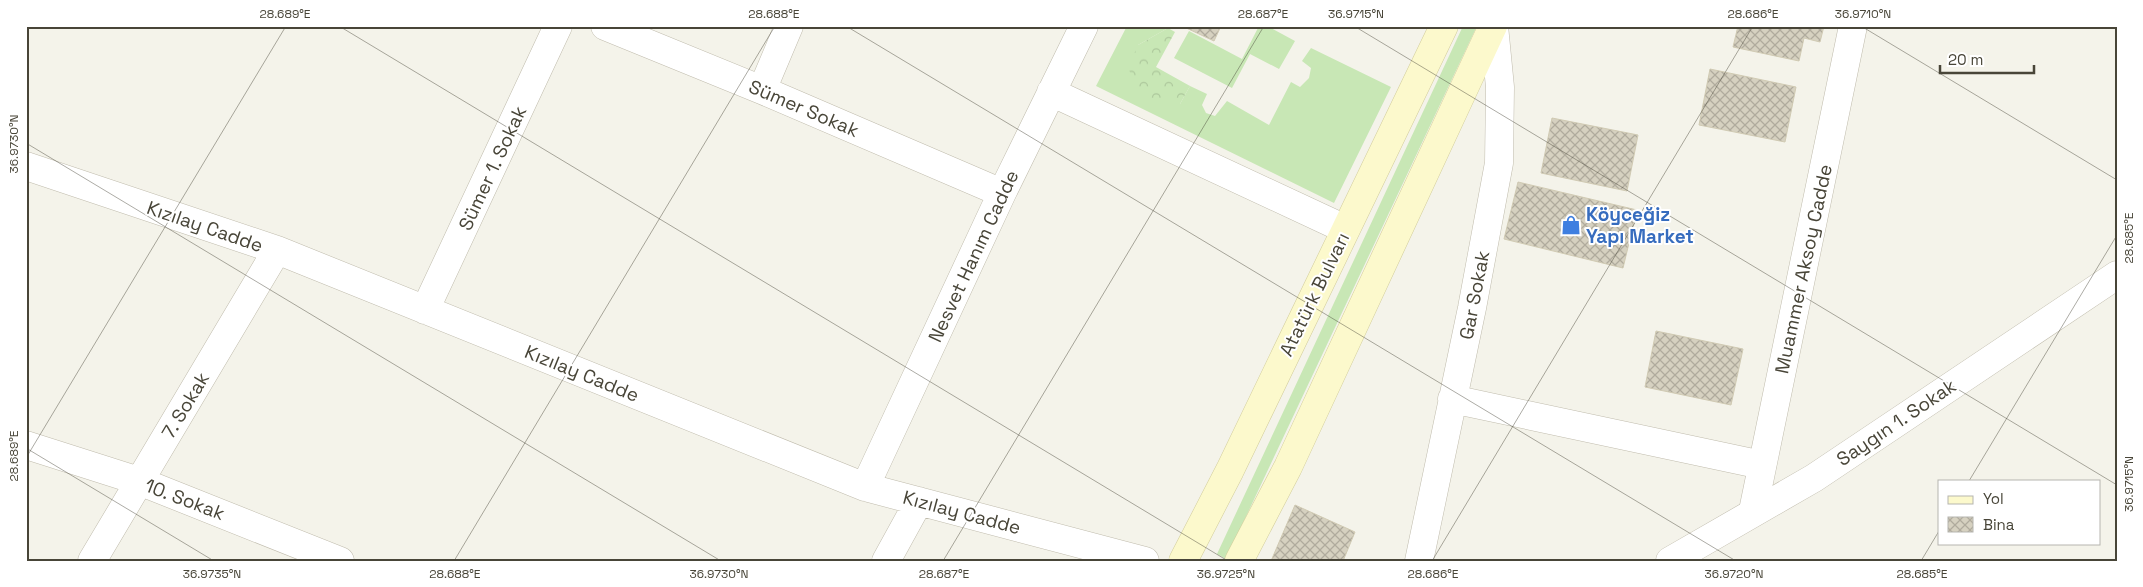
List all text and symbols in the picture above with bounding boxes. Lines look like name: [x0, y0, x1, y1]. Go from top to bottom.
text: 28.689°E: [259, 6, 311, 22]
text: 28.688°E: [748, 6, 800, 22]
text: 28.687°E: [1238, 6, 1288, 22]
text: 36.9715°N: [1328, 6, 1384, 22]
text: 28.686°E: [1727, 6, 1779, 22]
text: 36.9710°N: [1835, 6, 1891, 22]
scale bar: [1940, 42, 2034, 74]
text: 20 m: [1948, 50, 1983, 69]
street label: Sümer Sokak: [745, 74, 863, 143]
street label: Sümer 1. Sokak: [453, 102, 532, 234]
text: 36.9730°N: [6, 115, 22, 173]
street label: Muammer Aksoy Cadde: [1769, 162, 1838, 376]
street label: Nesvet Hanım Cadde: [923, 166, 1024, 346]
street label: Kızılay Cadde: [143, 195, 266, 258]
place label: Köyceğiz Yapı Market: [1586, 202, 1694, 249]
text: 28.685°E: [2121, 212, 2137, 263]
shop icon: Köyceğiz Yapı Market: [1560, 214, 1582, 236]
street label: Atatürk Bulvarı: [1274, 228, 1355, 360]
street label: Gar Sokak: [1454, 249, 1495, 342]
street label: Kızılay Cadde: [521, 339, 643, 408]
street label: 7. Sokak: [156, 368, 215, 443]
street label: Saygın 1. Sokak: [1832, 373, 1961, 472]
text: 28.689°E: [6, 430, 22, 482]
text: 36.9715°N: [2121, 456, 2137, 512]
street label: 10. Sokak: [141, 473, 228, 526]
legend: [1938, 480, 2100, 544]
street label: Kızılay Cadde: [900, 485, 1024, 540]
text: Yol: [1983, 489, 2004, 508]
text: Bina: [1983, 515, 2015, 534]
text: 36.9735°N: [183, 566, 241, 582]
text: 28.688°E: [429, 566, 481, 582]
text: 36.9730°N: [690, 566, 748, 582]
text: 28.687°E: [919, 566, 969, 582]
text: 36.9725°N: [1197, 566, 1255, 582]
text: 28.686°E: [1407, 566, 1459, 582]
text: 36.9720°N: [1705, 566, 1763, 582]
text: 28.685°E: [1897, 566, 1948, 582]

